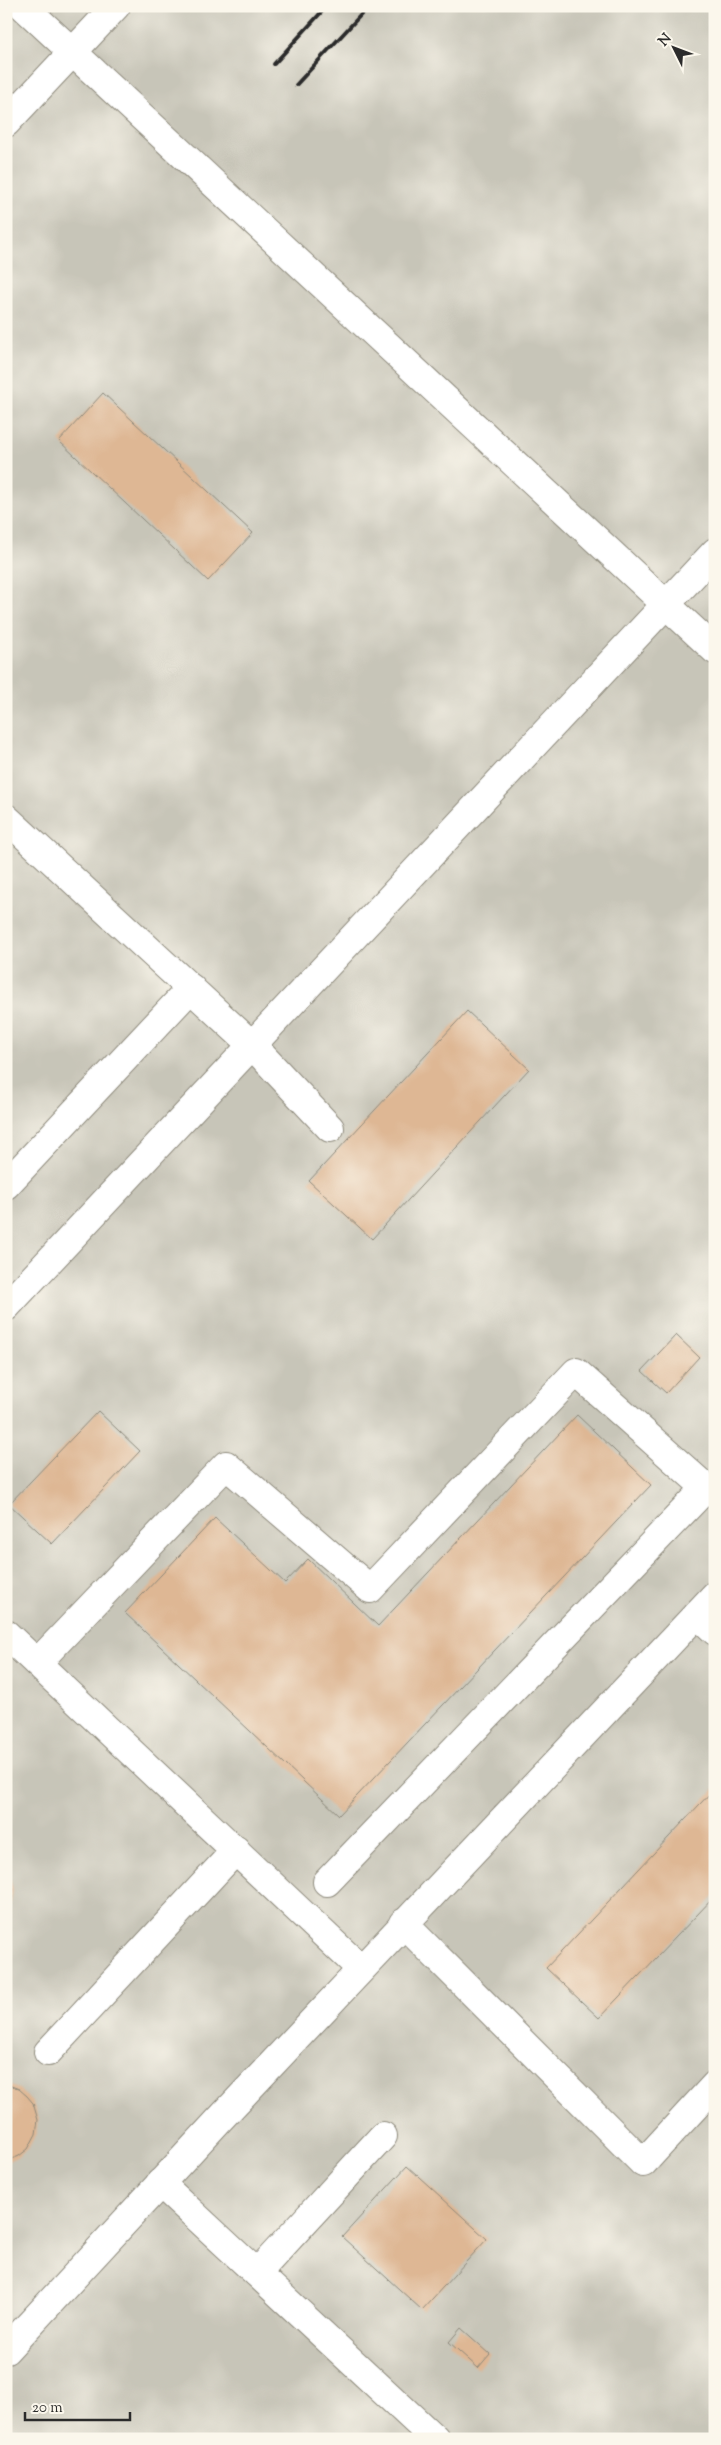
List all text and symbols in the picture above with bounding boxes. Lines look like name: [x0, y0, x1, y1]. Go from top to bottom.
north arrow: [648, 22, 698, 72]
text: N: [655, 30, 677, 51]
scale bar: [25, 2390, 130, 2422]
text: 20 m: [32, 2398, 63, 2419]

